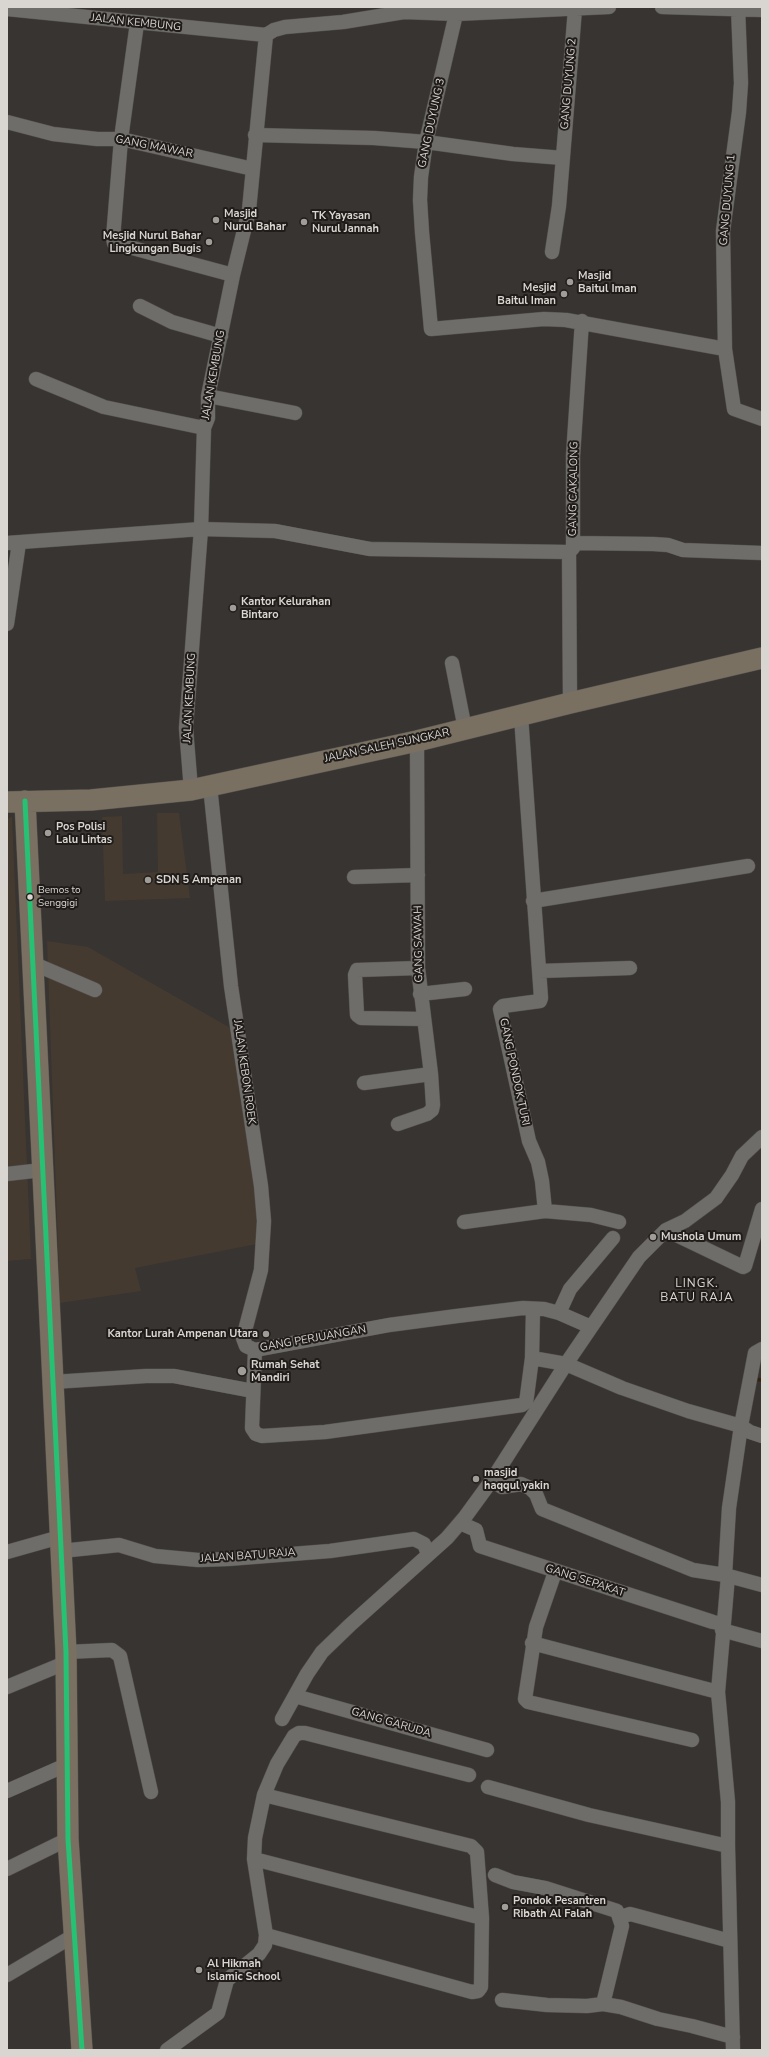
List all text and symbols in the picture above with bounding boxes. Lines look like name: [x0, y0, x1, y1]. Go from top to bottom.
street label: JALAN KEMBUNG: [90, 12, 182, 34]
street label: GANG DUYUNG 2: [558, 38, 580, 130]
street label: GANG DUYUNG 3: [416, 77, 448, 169]
street label: GANG MAWAR: [114, 133, 194, 161]
street label: GANG DUYUNG 1: [717, 154, 739, 246]
place label: Masjid Nurul Bahar: [224, 207, 286, 233]
place label: TK Yayasan Nurul Jannah: [312, 209, 379, 235]
marker: Masjid Nurul Bahar: [211, 215, 221, 225]
marker: TK Yayasan Nurul Jannah: [299, 217, 309, 227]
place label: Mesjid Nurul Bahar Lingkungan Bugis: [103, 229, 201, 255]
marker: Mesjid Nurul Bahar Lingkungan Bugis: [204, 237, 214, 247]
place label: Masjid Baitul Iman: [578, 269, 637, 295]
marker: Masjid Baitul Iman: [565, 277, 575, 287]
place label: Mesjid Baitul Iman: [497, 281, 556, 307]
marker: Mesjid Baitul Iman: [559, 289, 569, 299]
street label: JALAN KEMBUNG: [200, 329, 228, 421]
street label: GANG CAKALONG: [567, 441, 581, 537]
place label: Kantor Kelurahan Bintaro: [241, 595, 331, 621]
marker: Kantor Kelurahan Bintaro: [228, 603, 238, 613]
street label: JALAN KEMBUNG: [181, 652, 199, 744]
street label: JALAN SALEH SUNGKAR: [323, 726, 451, 766]
place label: Pos Polisi Lalu Lintas: [56, 820, 112, 846]
marker: Pos Polisi Lalu Lintas: [43, 828, 53, 838]
place label: SDN 5 Ampenan: [156, 873, 241, 887]
marker: SDN 5 Ampenan: [143, 875, 153, 885]
place label: Bemos to Senggigi: [38, 885, 81, 908]
marker: Bemos to Senggigi: [25, 892, 35, 902]
street label: GANG SAWAH: [412, 905, 426, 983]
street label: GANG PONDOK TURI: [496, 1017, 532, 1127]
street label: JALAN KEBON ROEK: [230, 1019, 258, 1125]
place label: Mushola Umum: [661, 1230, 741, 1244]
marker: Mushola Umum: [648, 1232, 658, 1242]
district label: LINGK. BATU RAJA: [660, 1277, 734, 1305]
street label: GANG PERJUANGAN: [259, 1323, 367, 1355]
place label: Kantor Lurah Ampenan Utara: [107, 1327, 258, 1341]
marker: Kantor Lurah Ampenan Utara: [261, 1329, 271, 1339]
place label: Rumah Sehat Mandiri: [251, 1358, 320, 1384]
marker: Rumah Sehat Mandiri: [236, 1365, 248, 1377]
place label: masjid haqqul yakin: [484, 1466, 549, 1492]
marker: masjid haqqul yakin: [471, 1474, 481, 1484]
street label: JALAN BATU RAJA: [200, 1546, 296, 1566]
street label: GANG SEPAKAT: [544, 1562, 626, 1600]
street label: GANG GARUDA: [350, 1705, 432, 1741]
place label: Pondok Pesantren Ribath Al Falah: [513, 1894, 606, 1920]
marker: Pondok Pesantren Ribath Al Falah: [500, 1902, 510, 1912]
place label: Al Hikmah Islamic School: [207, 1957, 280, 1983]
marker: Al Hikmah Islamic School: [194, 1965, 204, 1975]

